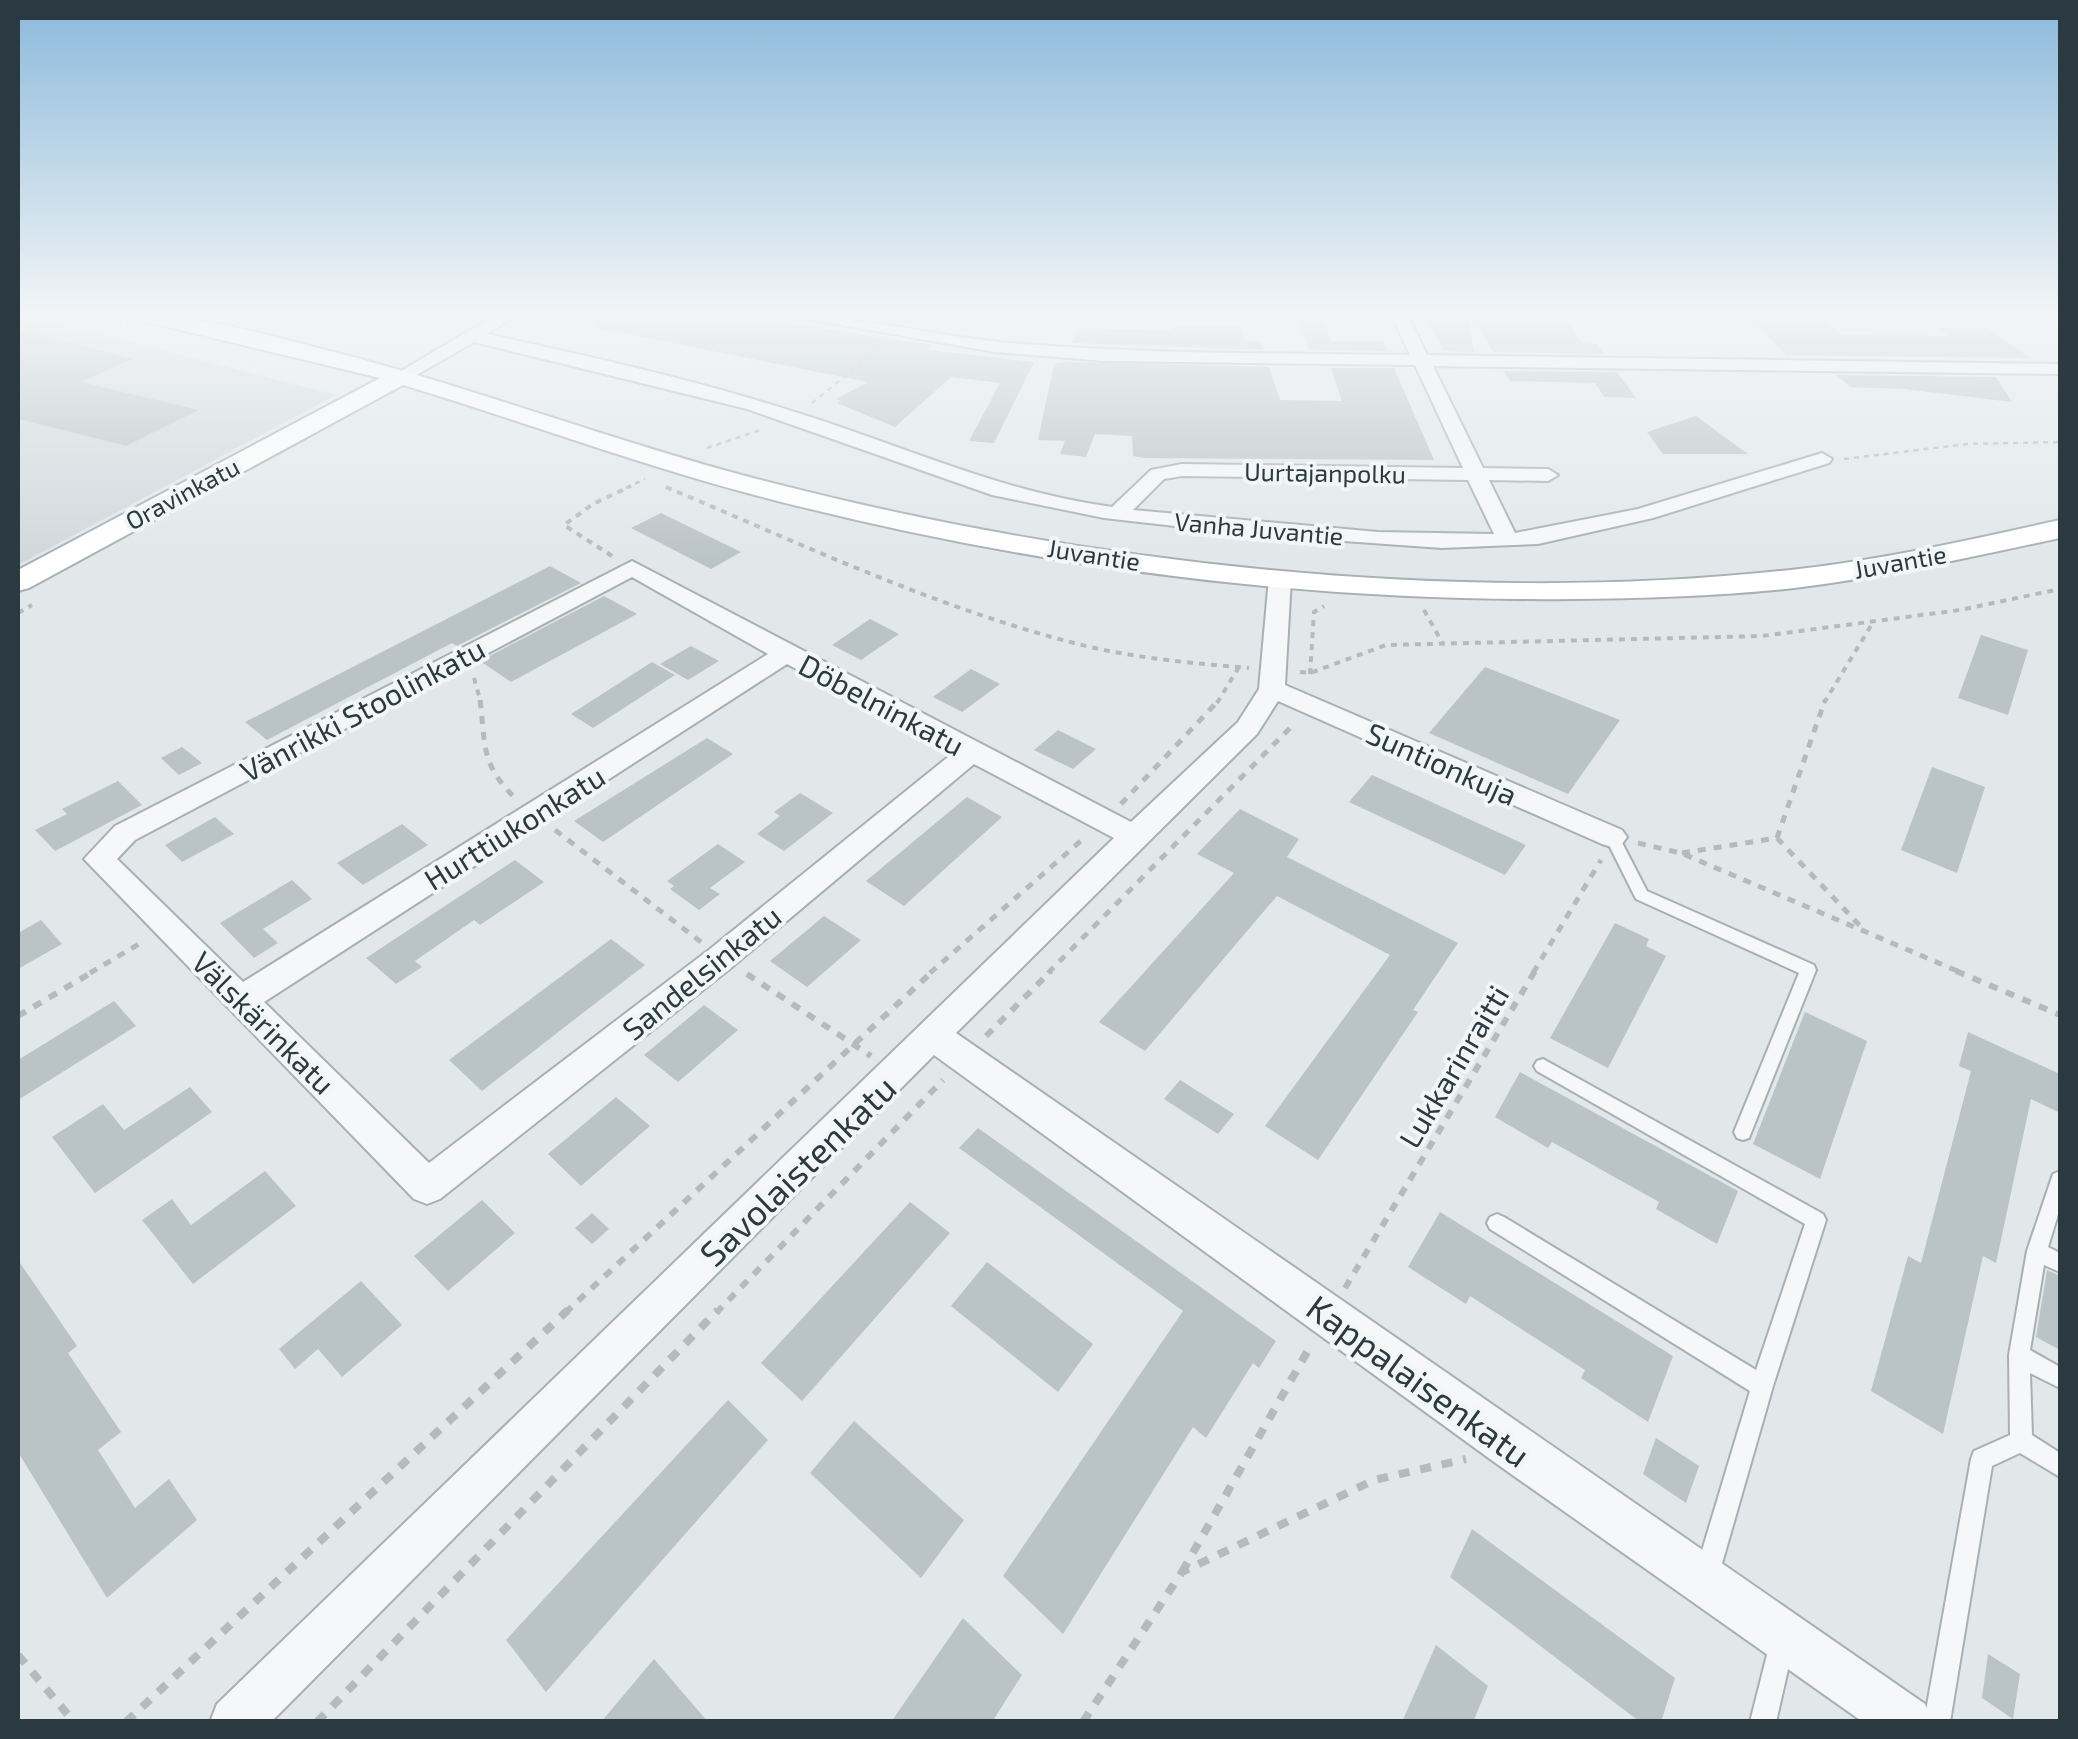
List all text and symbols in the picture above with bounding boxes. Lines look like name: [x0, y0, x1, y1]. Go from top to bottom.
street label: Oravinkatu: [120, 450, 244, 536]
street label: Uurtajanpolku: [1244, 456, 1406, 488]
street label: Vanha Juvantie: [1173, 506, 1345, 550]
street label: Juvantie: [1046, 532, 1142, 576]
street label: Juvantie: [1851, 538, 1949, 584]
street label: Vänrikki Stoolinkatu: [234, 629, 490, 789]
street label: Döbelninkatu: [793, 645, 971, 763]
street label: Suntionkuja: [1361, 714, 1523, 812]
street label: Hurttiukonkatu: [417, 757, 611, 897]
street label: Sandelsinkatu: [615, 897, 787, 1047]
street label: Välskärinkatu: [185, 943, 343, 1101]
street label: Lukkarinraitti: [1391, 978, 1515, 1154]
street label: Savolaistenkatu: [690, 1066, 904, 1274]
street label: Kappalaisenkatu: [1299, 1285, 1539, 1475]

